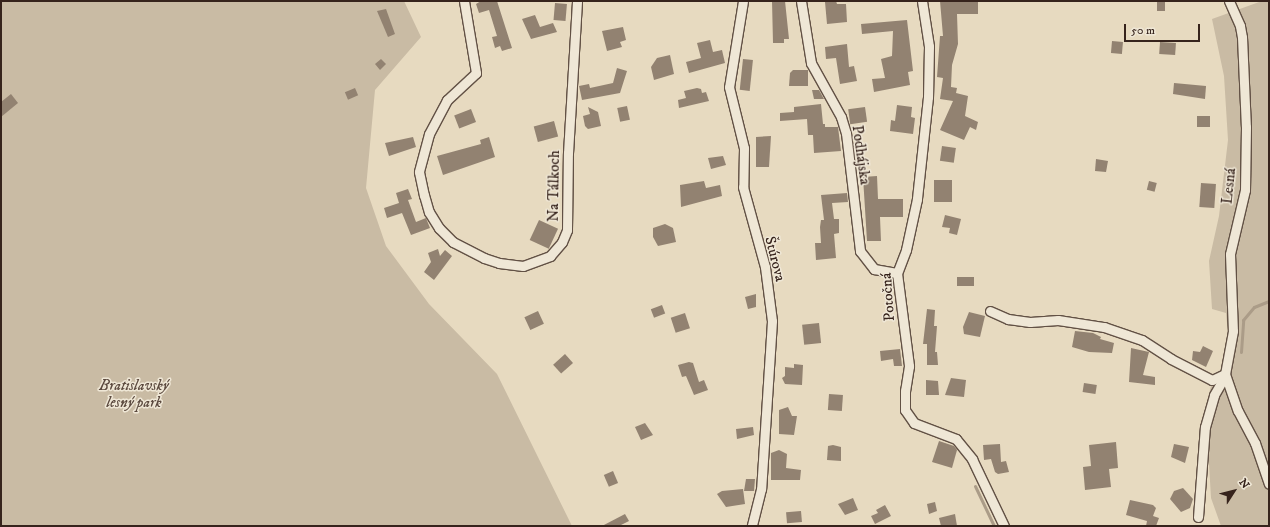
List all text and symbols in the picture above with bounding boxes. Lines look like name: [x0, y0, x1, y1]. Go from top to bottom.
scale bar: [1126, 16, 1202, 42]
text: 50 m: [1131, 23, 1155, 38]
street label: Podhájska: [848, 124, 874, 186]
street label: Na Tálkoch: [544, 150, 564, 222]
street label: Lesná: [1218, 167, 1240, 205]
street label: Štúrova: [761, 235, 789, 283]
street label: Potočná: [877, 272, 899, 322]
park label: Bratislavský lesný park: [99, 376, 169, 411]
north arrow: [1214, 471, 1254, 511]
text: N: [1235, 476, 1252, 492]

